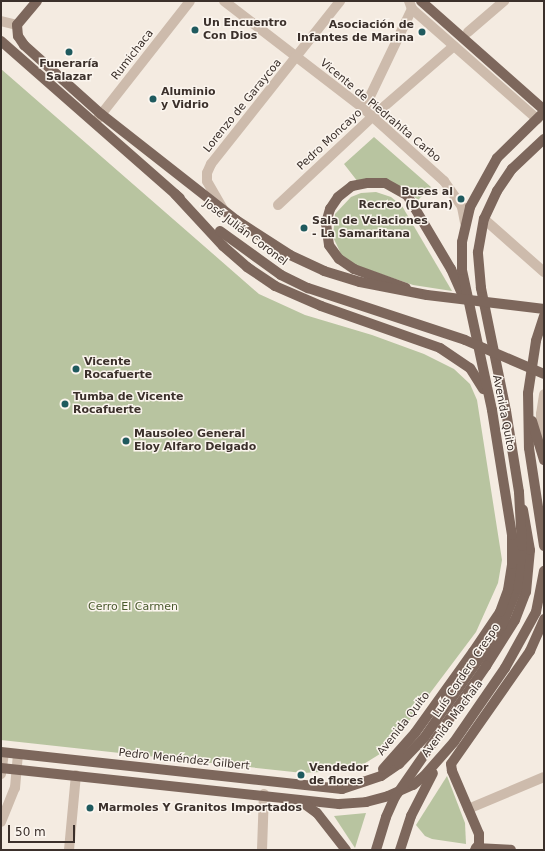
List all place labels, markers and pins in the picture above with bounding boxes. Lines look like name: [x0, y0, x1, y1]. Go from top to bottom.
place label: Un Encuentro Con Dios: [203, 17, 287, 43]
place label: Asociación de Infantes de Marina: [297, 19, 414, 45]
marker: Un Encuentro Con Dios: [190, 25, 200, 35]
marker: Asociación de Infantes de Marina: [417, 27, 427, 37]
marker: Funeraría Salazar: [64, 47, 74, 57]
place label: Funeraría Salazar: [39, 58, 99, 84]
place label: Aluminio y Vidrio: [161, 86, 216, 112]
marker: Aluminio y Vidrio: [148, 94, 158, 104]
place label: Buses al Recreo (Duran): [359, 186, 453, 212]
marker: Buses al Recreo (Duran): [456, 194, 466, 204]
place label: Sala de Velaciones - La Samaritana: [312, 215, 428, 241]
marker: Sala de Velaciones - La Samaritana: [299, 223, 309, 233]
place label: Vicente Rocafuerte: [84, 356, 152, 382]
marker: Vicente Rocafuerte: [71, 364, 81, 374]
place label: Tumba de Vicente Rocafuerte: [73, 391, 183, 417]
marker: Tumba de Vicente Rocafuerte: [60, 399, 70, 409]
place label: Mausoleo General Eloy Alfaro Delgado: [134, 428, 256, 454]
marker: Mausoleo General Eloy Alfaro Delgado: [121, 436, 131, 446]
place label: Vendedor de flores: [309, 762, 368, 788]
marker: Vendedor de flores: [296, 770, 306, 780]
place label: Marmoles Y Granitos Importados: [98, 801, 302, 815]
marker: Marmoles Y Granitos Importados: [85, 803, 95, 813]

